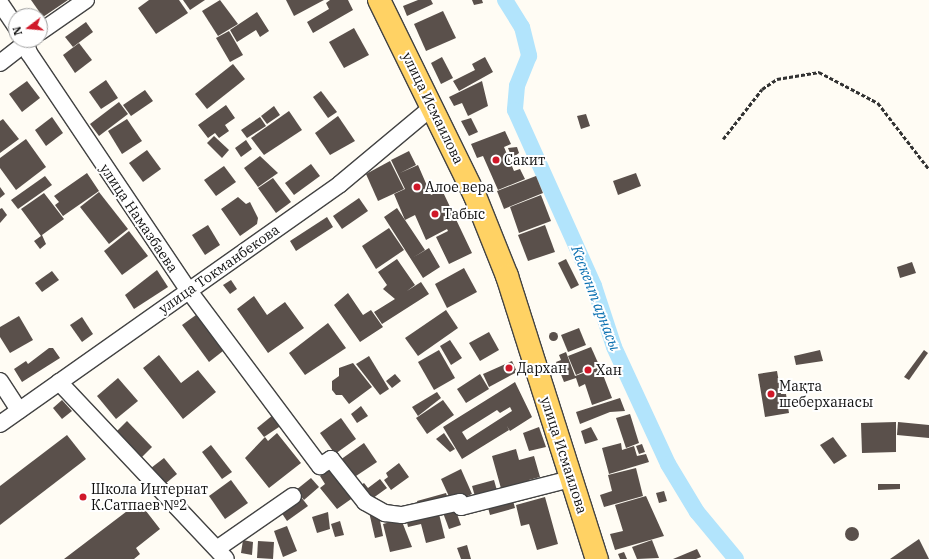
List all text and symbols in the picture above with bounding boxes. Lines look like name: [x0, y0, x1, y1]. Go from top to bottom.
north arrow: [8, 8, 48, 48]
text: N: [9, 25, 25, 37]
street label: улица Исмаилова: [399, 49, 467, 167]
place label: Сакит: [504, 152, 545, 168]
marker: Сакит: [491, 155, 501, 165]
street label: улица Намазбаева: [96, 161, 182, 275]
place label: Алое вера: [425, 179, 494, 195]
marker: Алое вера: [412, 182, 422, 192]
place label: Табыс: [443, 206, 485, 222]
marker: Табыс: [430, 209, 440, 219]
street label: улица Токманбекова: [155, 221, 283, 317]
water label: Кескент арнасы: [568, 243, 624, 353]
place label: Дархан: [517, 360, 567, 376]
place label: Хан: [596, 362, 622, 378]
marker: Дархан: [504, 363, 514, 373]
marker: Хан: [583, 365, 593, 375]
place label: Мақта шеберханасы: [779, 378, 873, 410]
marker: Мақта шеберханасы: [766, 389, 776, 399]
street label: улица Исмаилова: [537, 394, 591, 516]
place label: Школа Интернат К.Сатпаев №2: [91, 481, 208, 514]
marker: Школа Интернат К.Сатпаев №2: [78, 492, 88, 502]

